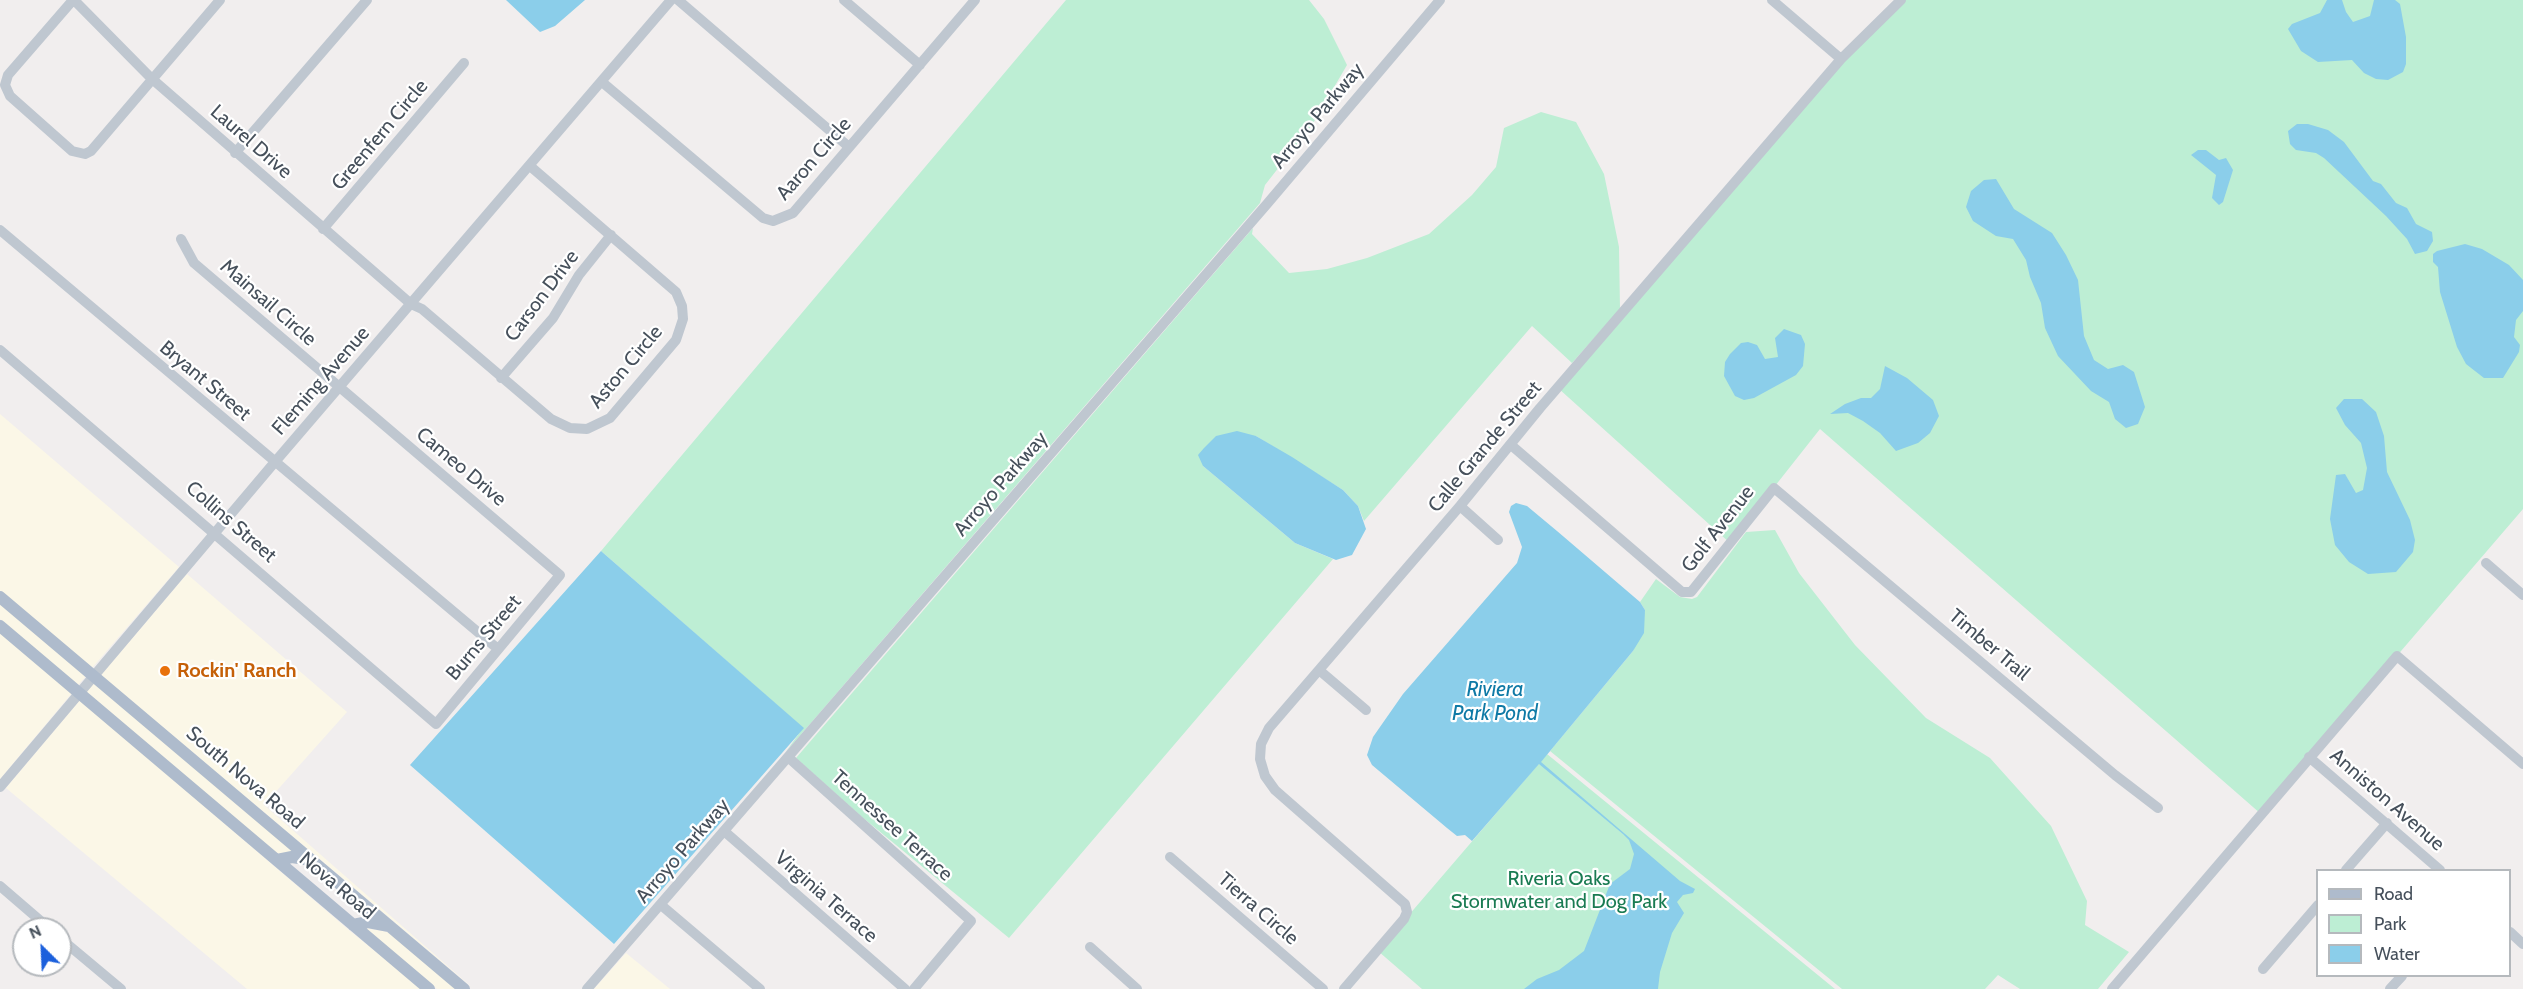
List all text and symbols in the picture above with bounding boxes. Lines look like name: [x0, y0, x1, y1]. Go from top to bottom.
street label: Arroyo Parkway: [1267, 58, 1369, 174]
street label: Greenfern Circle: [327, 75, 433, 195]
street label: Laurel Drive: [205, 100, 297, 184]
street label: Aaron Circle: [772, 113, 856, 205]
street label: Carson Drive: [500, 246, 584, 346]
street label: Mainsail Circle: [215, 255, 321, 351]
street label: Aston Circle: [584, 321, 668, 413]
street label: Fleming Avenue: [267, 322, 375, 440]
street label: Bryant Street: [155, 336, 255, 426]
street label: Calle Grande Street: [1423, 377, 1547, 517]
street label: Cameo Drive: [411, 422, 511, 512]
street label: Arroyo Parkway: [949, 427, 1053, 541]
street label: Collins Street: [181, 476, 281, 568]
street label: Golf Avenue: [1677, 481, 1759, 577]
street label: Burns Street: [441, 590, 527, 686]
street label: Timber Trail: [1944, 604, 2034, 686]
place label: Rockin' Ranch: [177, 659, 297, 683]
marker: Rockin' Ranch: [158, 664, 172, 678]
water label: Riviera Park Pond: [1452, 677, 1538, 727]
street label: South Nova Road: [181, 722, 309, 834]
street label: Anniston Avenue: [2325, 744, 2449, 856]
street label: Tennessee Terrace: [827, 766, 957, 886]
street label: Arroyo Parkway: [631, 794, 735, 908]
street label: Virginia Terrace: [770, 846, 882, 948]
street label: Nova Road: [294, 847, 380, 925]
park label: Riveria Oaks Stormwater and Dog Park: [1451, 867, 1667, 914]
street label: Tierra Circle: [1213, 868, 1303, 950]
legend: [2316, 869, 2511, 977]
text: Road: [2374, 883, 2413, 905]
text: Park: [2374, 913, 2406, 935]
north arrow: [12, 917, 72, 977]
text: N: [26, 921, 44, 943]
text: Water: [2374, 943, 2420, 965]

